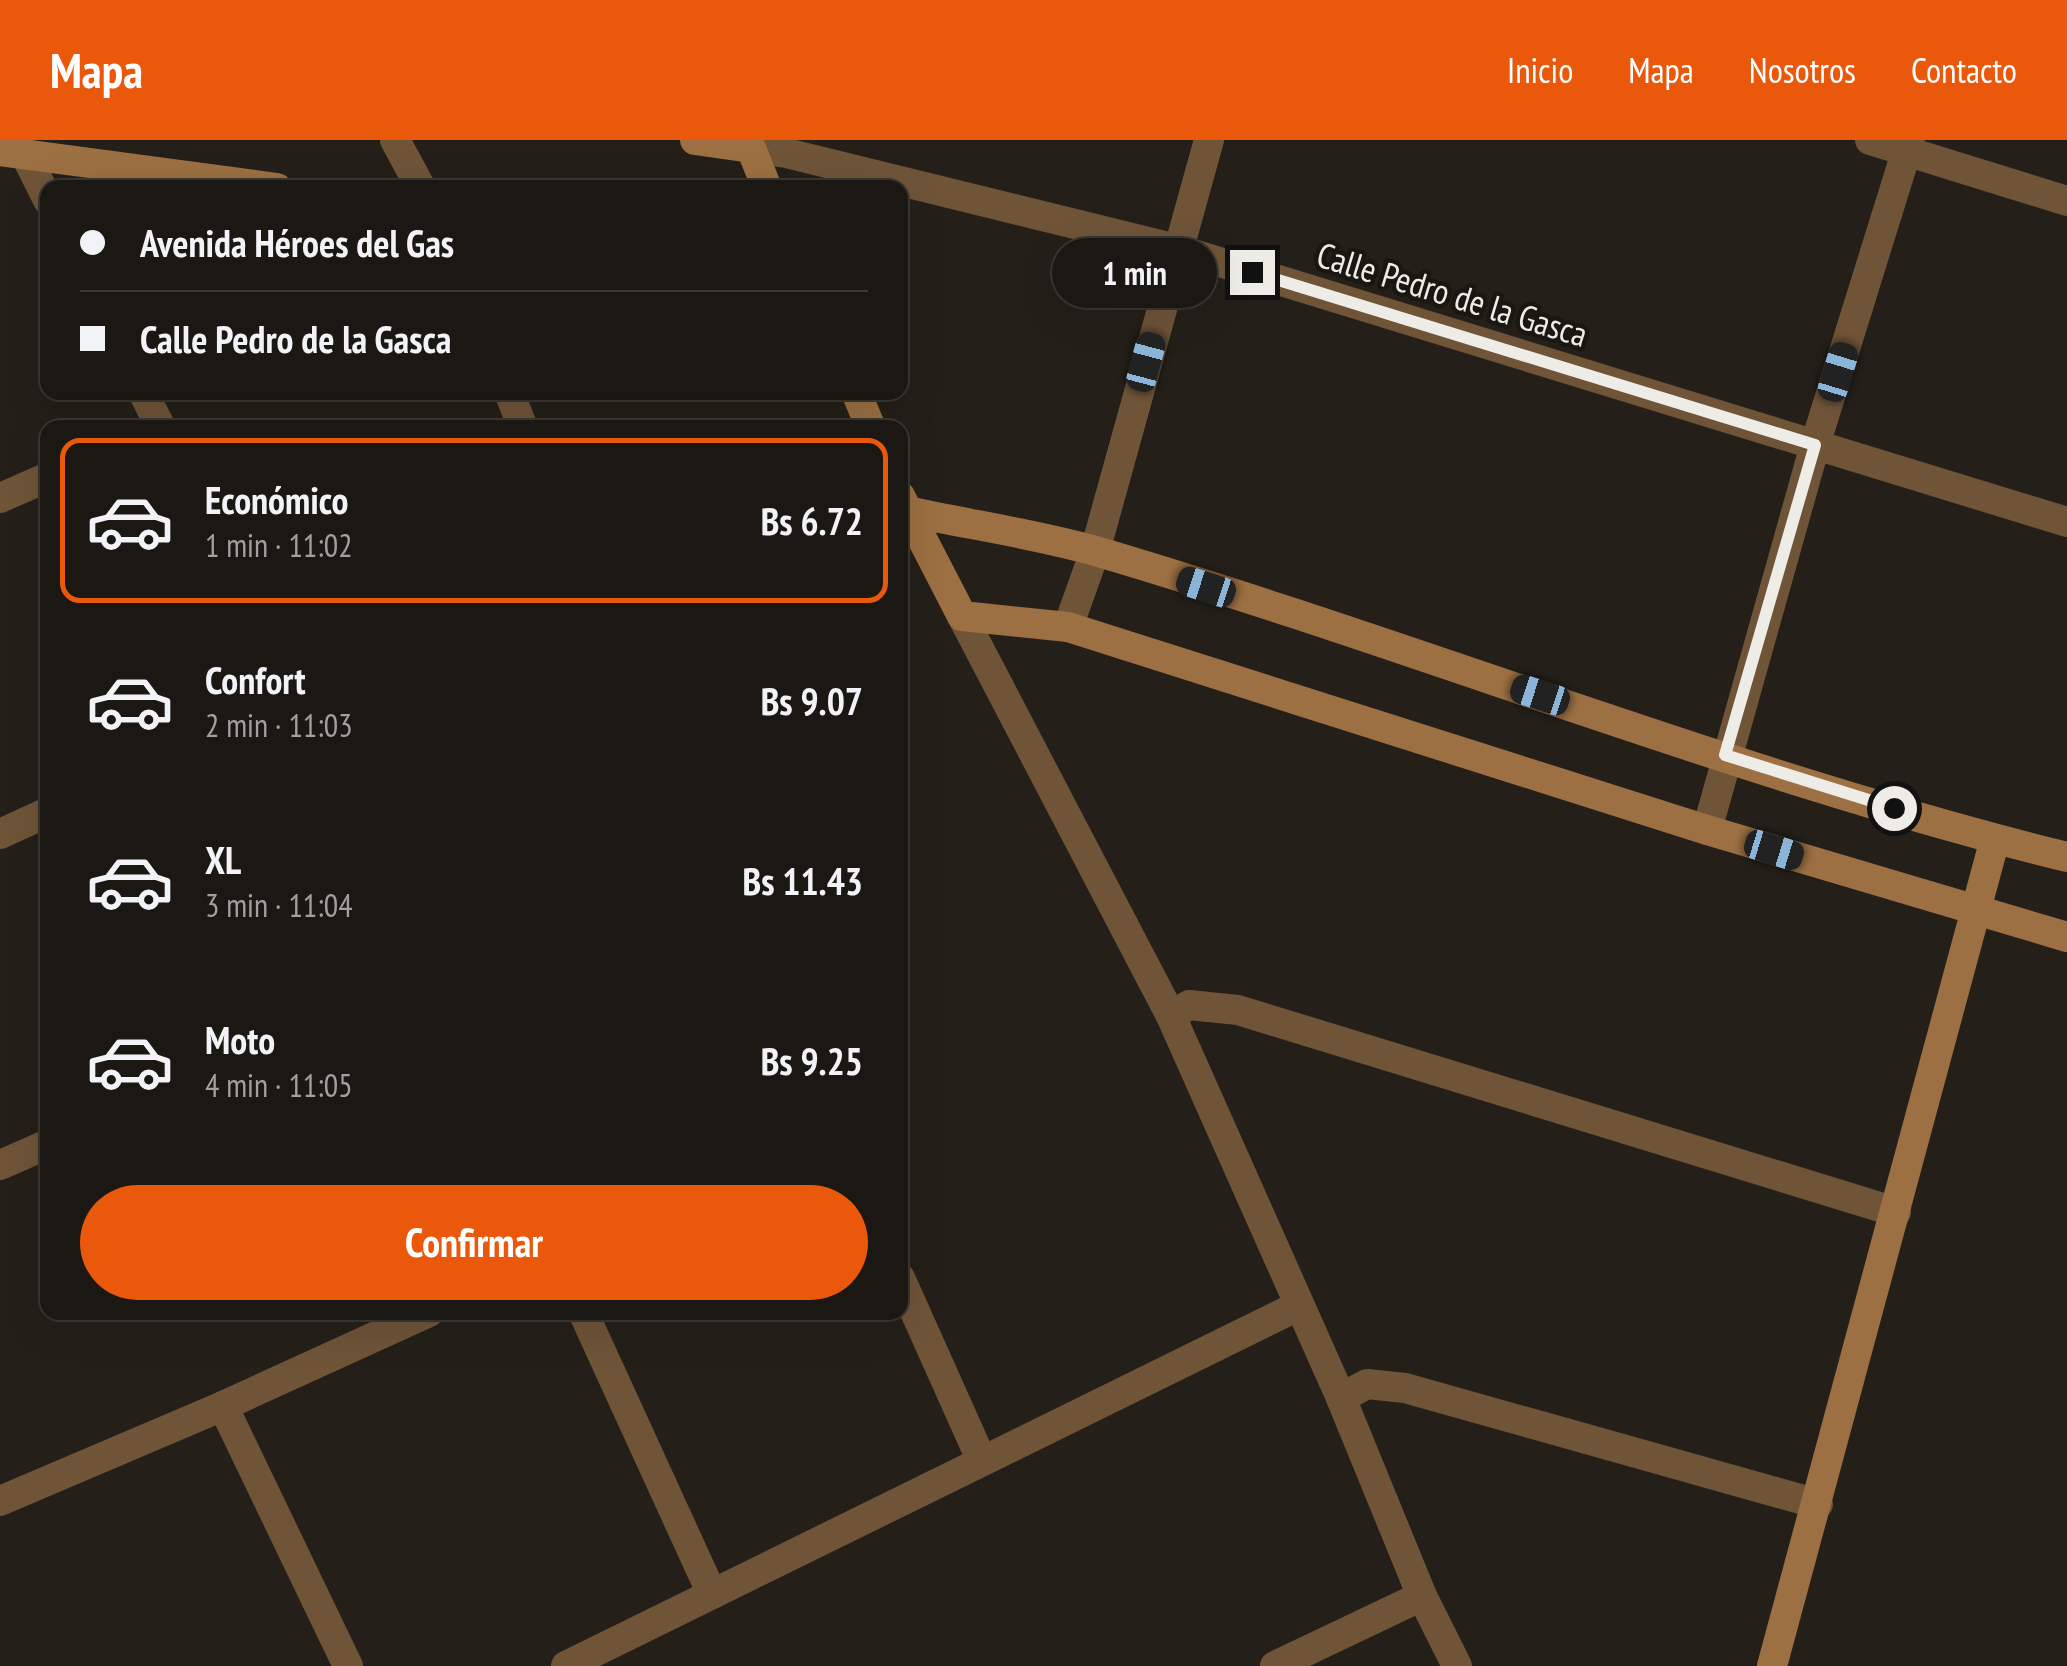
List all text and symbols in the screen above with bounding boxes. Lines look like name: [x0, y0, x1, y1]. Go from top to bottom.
text: Mapa: [50, 39, 143, 101]
text: Inicio: [1507, 47, 1573, 93]
text: Mapa: [1628, 47, 1694, 93]
text: Nosotros: [1749, 47, 1856, 93]
text: Contacto: [1911, 47, 2017, 93]
text: Avenida Héroes del Gas: [140, 218, 454, 267]
street label: Calle Pedro de la Gasca: [1311, 231, 1593, 357]
callout: 1 min: [1052, 237, 1217, 307]
route end: [1230, 250, 1275, 295]
text: 1 min: [1102, 252, 1167, 294]
text: Calle Pedro de la Gasca: [140, 314, 452, 363]
car: [1124, 329, 1168, 395]
car: [1815, 339, 1861, 405]
text: Económico: [205, 475, 349, 524]
icon: car: [85, 476, 175, 566]
text: Bs 6.72: [761, 496, 863, 545]
text: 1 min · 11:02: [205, 524, 353, 566]
car: [1173, 563, 1239, 611]
text: Confort: [205, 655, 305, 704]
icon: car: [85, 656, 175, 746]
car: [1507, 671, 1573, 719]
text: Bs 9.07: [761, 676, 863, 725]
text: 2 min · 11:03: [205, 704, 353, 746]
route start: [1872, 786, 1917, 831]
car: [1741, 827, 1807, 873]
text: XL: [205, 835, 241, 884]
icon: car: [85, 836, 175, 926]
text: Bs 11.43: [743, 856, 863, 905]
text: 3 min · 11:04: [205, 884, 353, 926]
text: Moto: [205, 1015, 275, 1064]
icon: car: [85, 1016, 175, 1106]
text: Bs 9.25: [761, 1036, 863, 1085]
text: 4 min · 11:05: [205, 1064, 353, 1106]
button: Confirmar: [80, 1185, 868, 1300]

